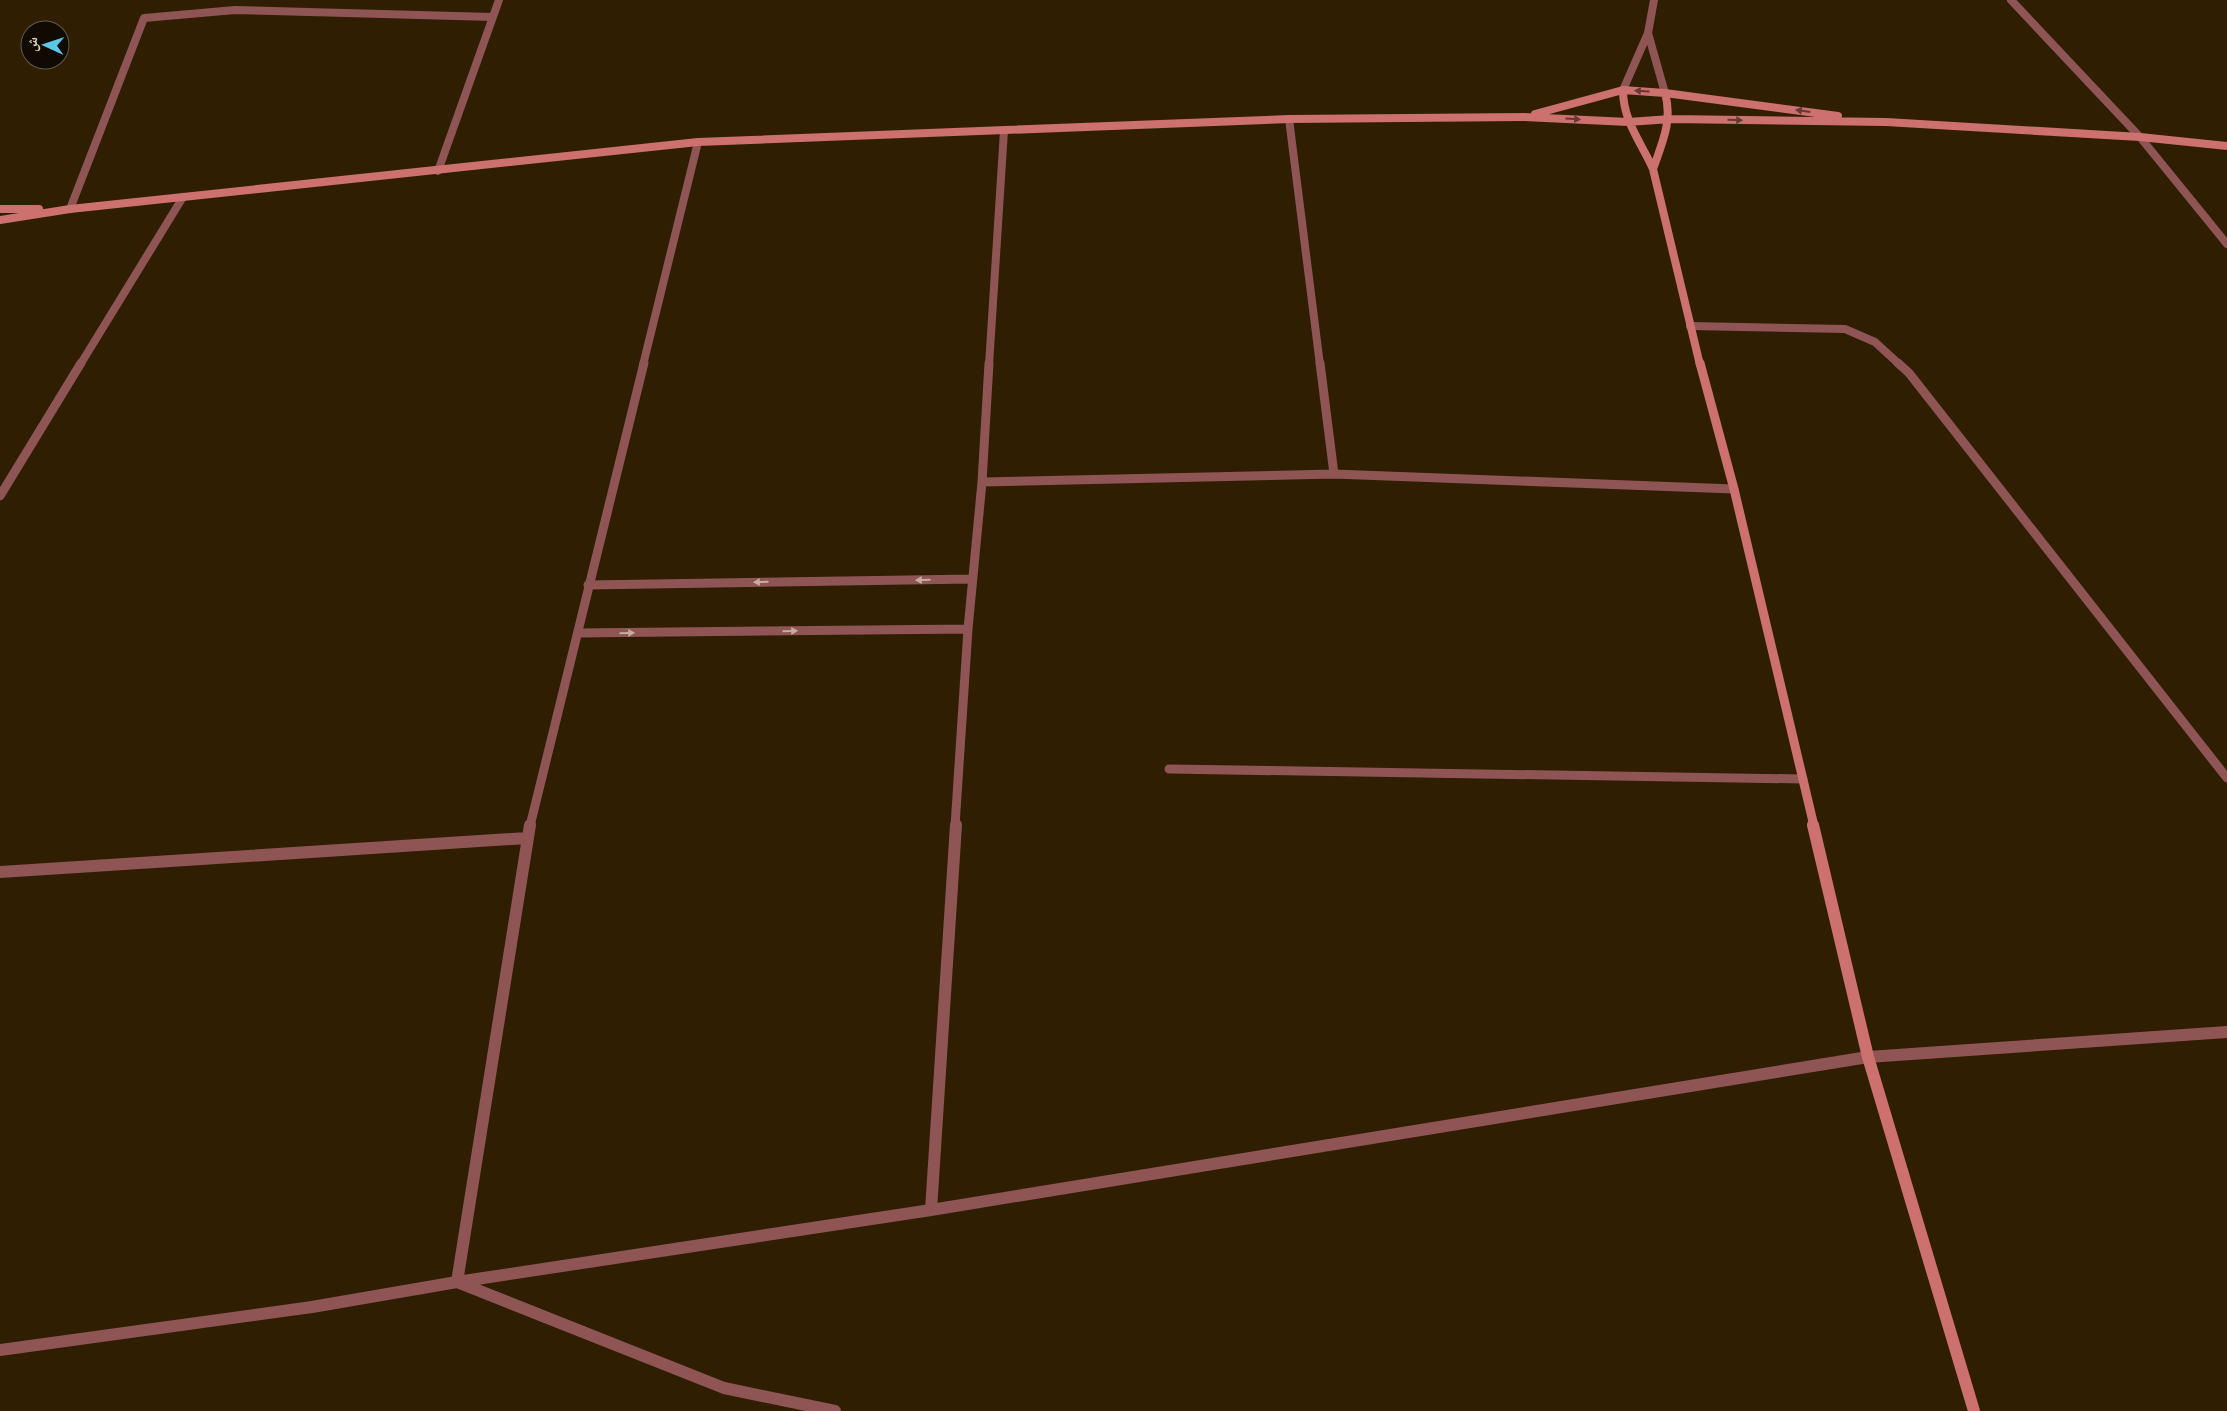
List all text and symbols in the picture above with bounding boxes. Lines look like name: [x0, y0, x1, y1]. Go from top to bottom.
north arrow: [20, 20, 70, 70]
text: ش: [22, 36, 43, 52]
one-way arrow: [1633, 87, 1649, 95]
one-way arrow: [1795, 107, 1811, 115]
one-way arrow: [1565, 116, 1581, 124]
one-way arrow: [1728, 116, 1744, 124]
one-way arrow: [915, 576, 931, 584]
one-way arrow: [753, 578, 769, 586]
one-way arrow: [782, 627, 798, 635]
one-way arrow: [619, 628, 635, 636]

